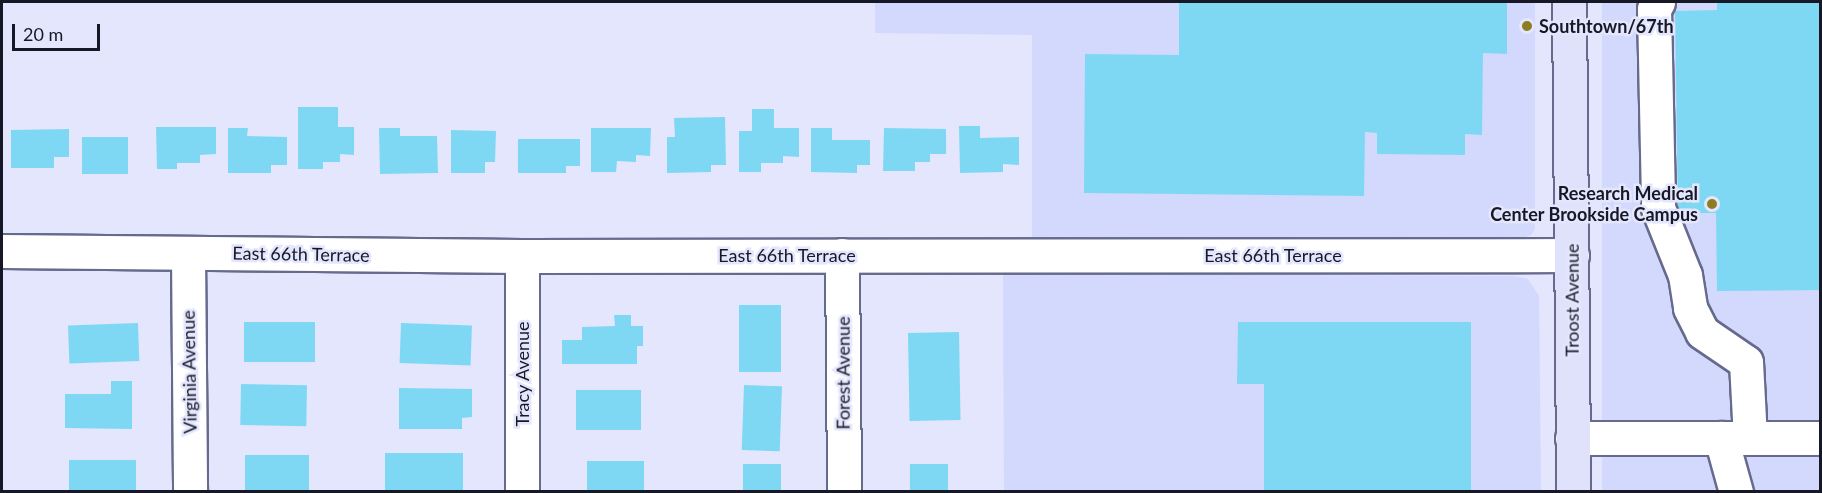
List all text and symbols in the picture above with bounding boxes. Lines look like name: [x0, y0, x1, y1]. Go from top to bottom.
scale bar: [15, 12, 104, 50]
place label: Southtown/67th: [1539, 15, 1674, 37]
marker: Southtown/67th: [1520, 19, 1534, 33]
text: 20 m: [23, 23, 63, 45]
place label: Research Medical Center Brookside Campus: [1490, 183, 1698, 226]
marker: Research Medical Center Brookside Campus: [1703, 195, 1721, 213]
street label: East 66th Terrace: [232, 242, 370, 266]
street label: Troost Avenue: [1561, 243, 1583, 357]
street label: East 66th Terrace: [718, 244, 856, 266]
street label: East 66th Terrace: [1204, 244, 1342, 266]
street label: Virginia Avenue: [177, 310, 201, 434]
street label: Forest Avenue: [832, 316, 854, 430]
street label: Tracy Avenue: [511, 321, 533, 427]

